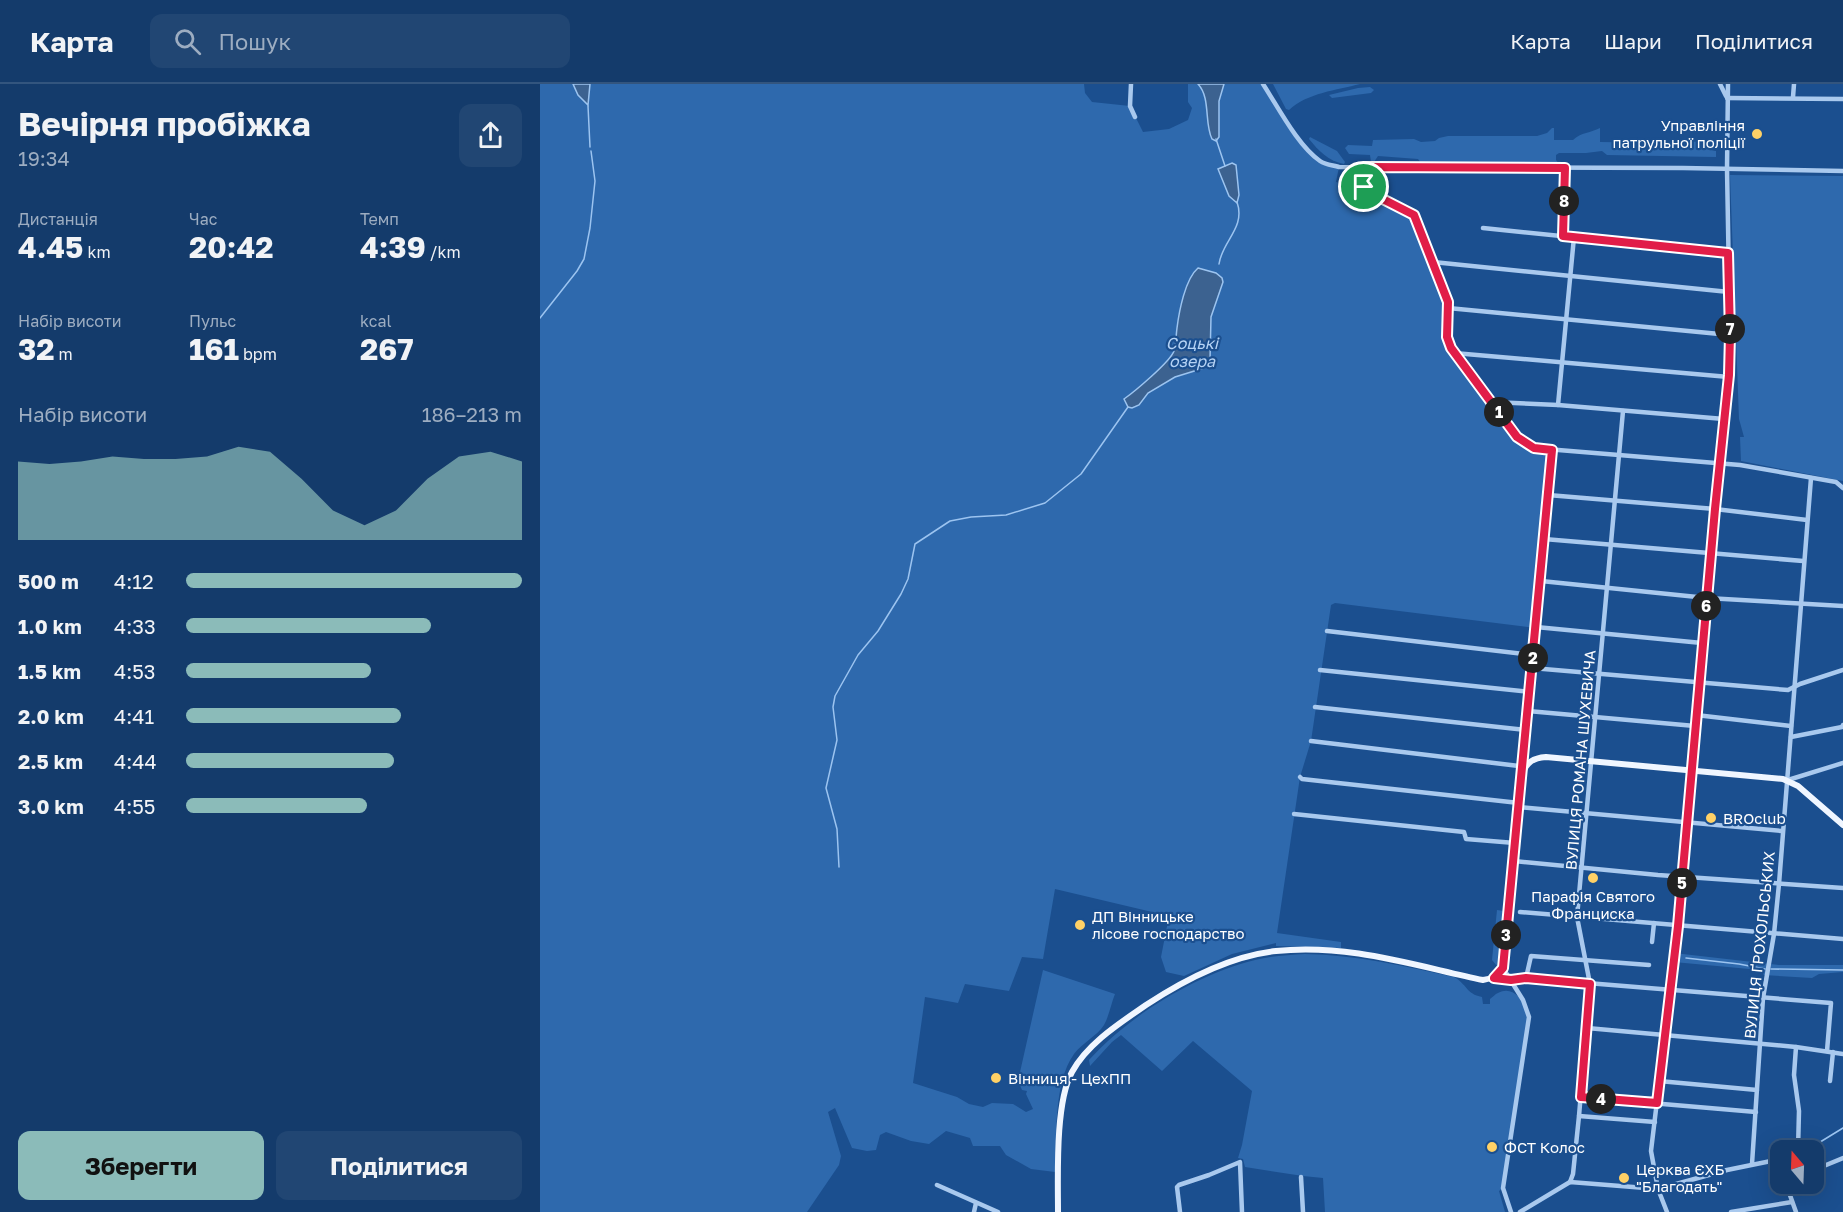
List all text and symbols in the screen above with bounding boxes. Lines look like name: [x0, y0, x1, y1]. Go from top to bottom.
search box: [150, 14, 570, 68]
text: Карта: [30, 25, 114, 58]
icon: search: [171, 25, 204, 58]
text: Пошук: [219, 28, 291, 55]
text: Карта: [1510, 28, 1571, 54]
text: Шари: [1604, 28, 1662, 54]
text: Поділитися: [1695, 28, 1813, 54]
text: Вечірня пробіжка: [18, 104, 311, 143]
button: share: [459, 104, 522, 167]
place label: Управління патрульної поліції: [1613, 116, 1746, 151]
marker: Управління патрульної поліції: [1750, 127, 1764, 141]
text: 19:34: [18, 146, 70, 170]
pin: [1338, 161, 1389, 212]
icon: arrive: [1347, 170, 1380, 203]
pin: 8: [1549, 186, 1579, 216]
text: 8: [1559, 191, 1569, 211]
text: Дистанція: [18, 209, 98, 229]
text: Час: [189, 209, 217, 229]
text: Темп: [360, 209, 399, 229]
text: 4.45: [18, 229, 83, 265]
text: 20:42: [189, 229, 273, 265]
text: 4:39: [360, 229, 426, 265]
text: km: [83, 242, 111, 262]
text: /km: [426, 242, 461, 262]
text: Набір висоти: [18, 311, 121, 331]
text: Пульс: [189, 311, 236, 331]
text: kcal: [360, 311, 392, 331]
pin: 7: [1715, 314, 1745, 344]
text: 7: [1726, 319, 1734, 339]
text: 32: [18, 331, 55, 367]
text: 161: [189, 331, 239, 367]
text: 267: [360, 331, 414, 367]
water label: Соцькі озера: [1166, 333, 1220, 371]
text: m: [55, 344, 73, 364]
text: bpm: [239, 344, 277, 364]
pin: 1: [1484, 397, 1514, 427]
text: Набір висоти: [18, 402, 147, 426]
text: 186–213 m: [422, 402, 522, 426]
text: 1: [1495, 402, 1503, 422]
text: 500 m: [18, 569, 79, 593]
text: 4:12: [114, 569, 154, 593]
pin: 6: [1691, 591, 1721, 621]
text: 6: [1701, 596, 1711, 616]
text: 1.0 km: [18, 614, 82, 638]
text: 4:33: [114, 614, 156, 638]
pin: 2: [1518, 643, 1548, 673]
text: 2: [1528, 648, 1538, 668]
street label: ВУЛИЦЯ РОМАНА ШУХЕВИЧА: [1561, 649, 1599, 871]
text: 1.5 km: [18, 659, 81, 683]
text: 4:53: [114, 659, 156, 683]
text: 2.0 km: [18, 704, 84, 728]
text: 4:41: [114, 704, 154, 728]
text: 2.5 km: [18, 749, 83, 773]
text: 4:44: [114, 749, 157, 773]
text: 3.0 km: [18, 794, 84, 818]
text: 4:55: [114, 794, 155, 818]
place label: BROclub: [1723, 809, 1786, 827]
marker: BROclub: [1704, 811, 1718, 825]
street label: ВУЛИЦЯ ҐРОХОЛЬСЬКИХ: [1740, 850, 1778, 1040]
pin: 5: [1667, 868, 1697, 898]
marker: Парафія Святого Франциска: [1586, 871, 1600, 885]
text: 5: [1677, 873, 1687, 893]
place label: Парафія Святого Франциска: [1531, 887, 1655, 922]
place label: ДП Вінницьке лісове господарство: [1092, 907, 1245, 942]
marker: ДП Вінницьке лісове господарство: [1073, 918, 1087, 932]
pin: 3: [1491, 920, 1521, 950]
text: 3: [1501, 925, 1511, 945]
place label: Вінниця - ЦехПП: [1008, 1069, 1131, 1087]
marker: Вінниця - ЦехПП: [989, 1071, 1003, 1085]
pin: 4: [1586, 1084, 1616, 1114]
text: 4: [1596, 1089, 1606, 1109]
button: Зберегти: [18, 1131, 264, 1200]
button: Поділитися: [276, 1131, 522, 1200]
place label: ФСТ Колос: [1504, 1138, 1585, 1156]
marker: ФСТ Колос: [1485, 1140, 1499, 1154]
north arrow: [1770, 1140, 1824, 1194]
map controls: [1770, 1140, 1824, 1194]
place label: Церква ЄХБ "Благодать": [1636, 1160, 1724, 1195]
marker: Церква ЄХБ "Благодать": [1617, 1171, 1631, 1185]

